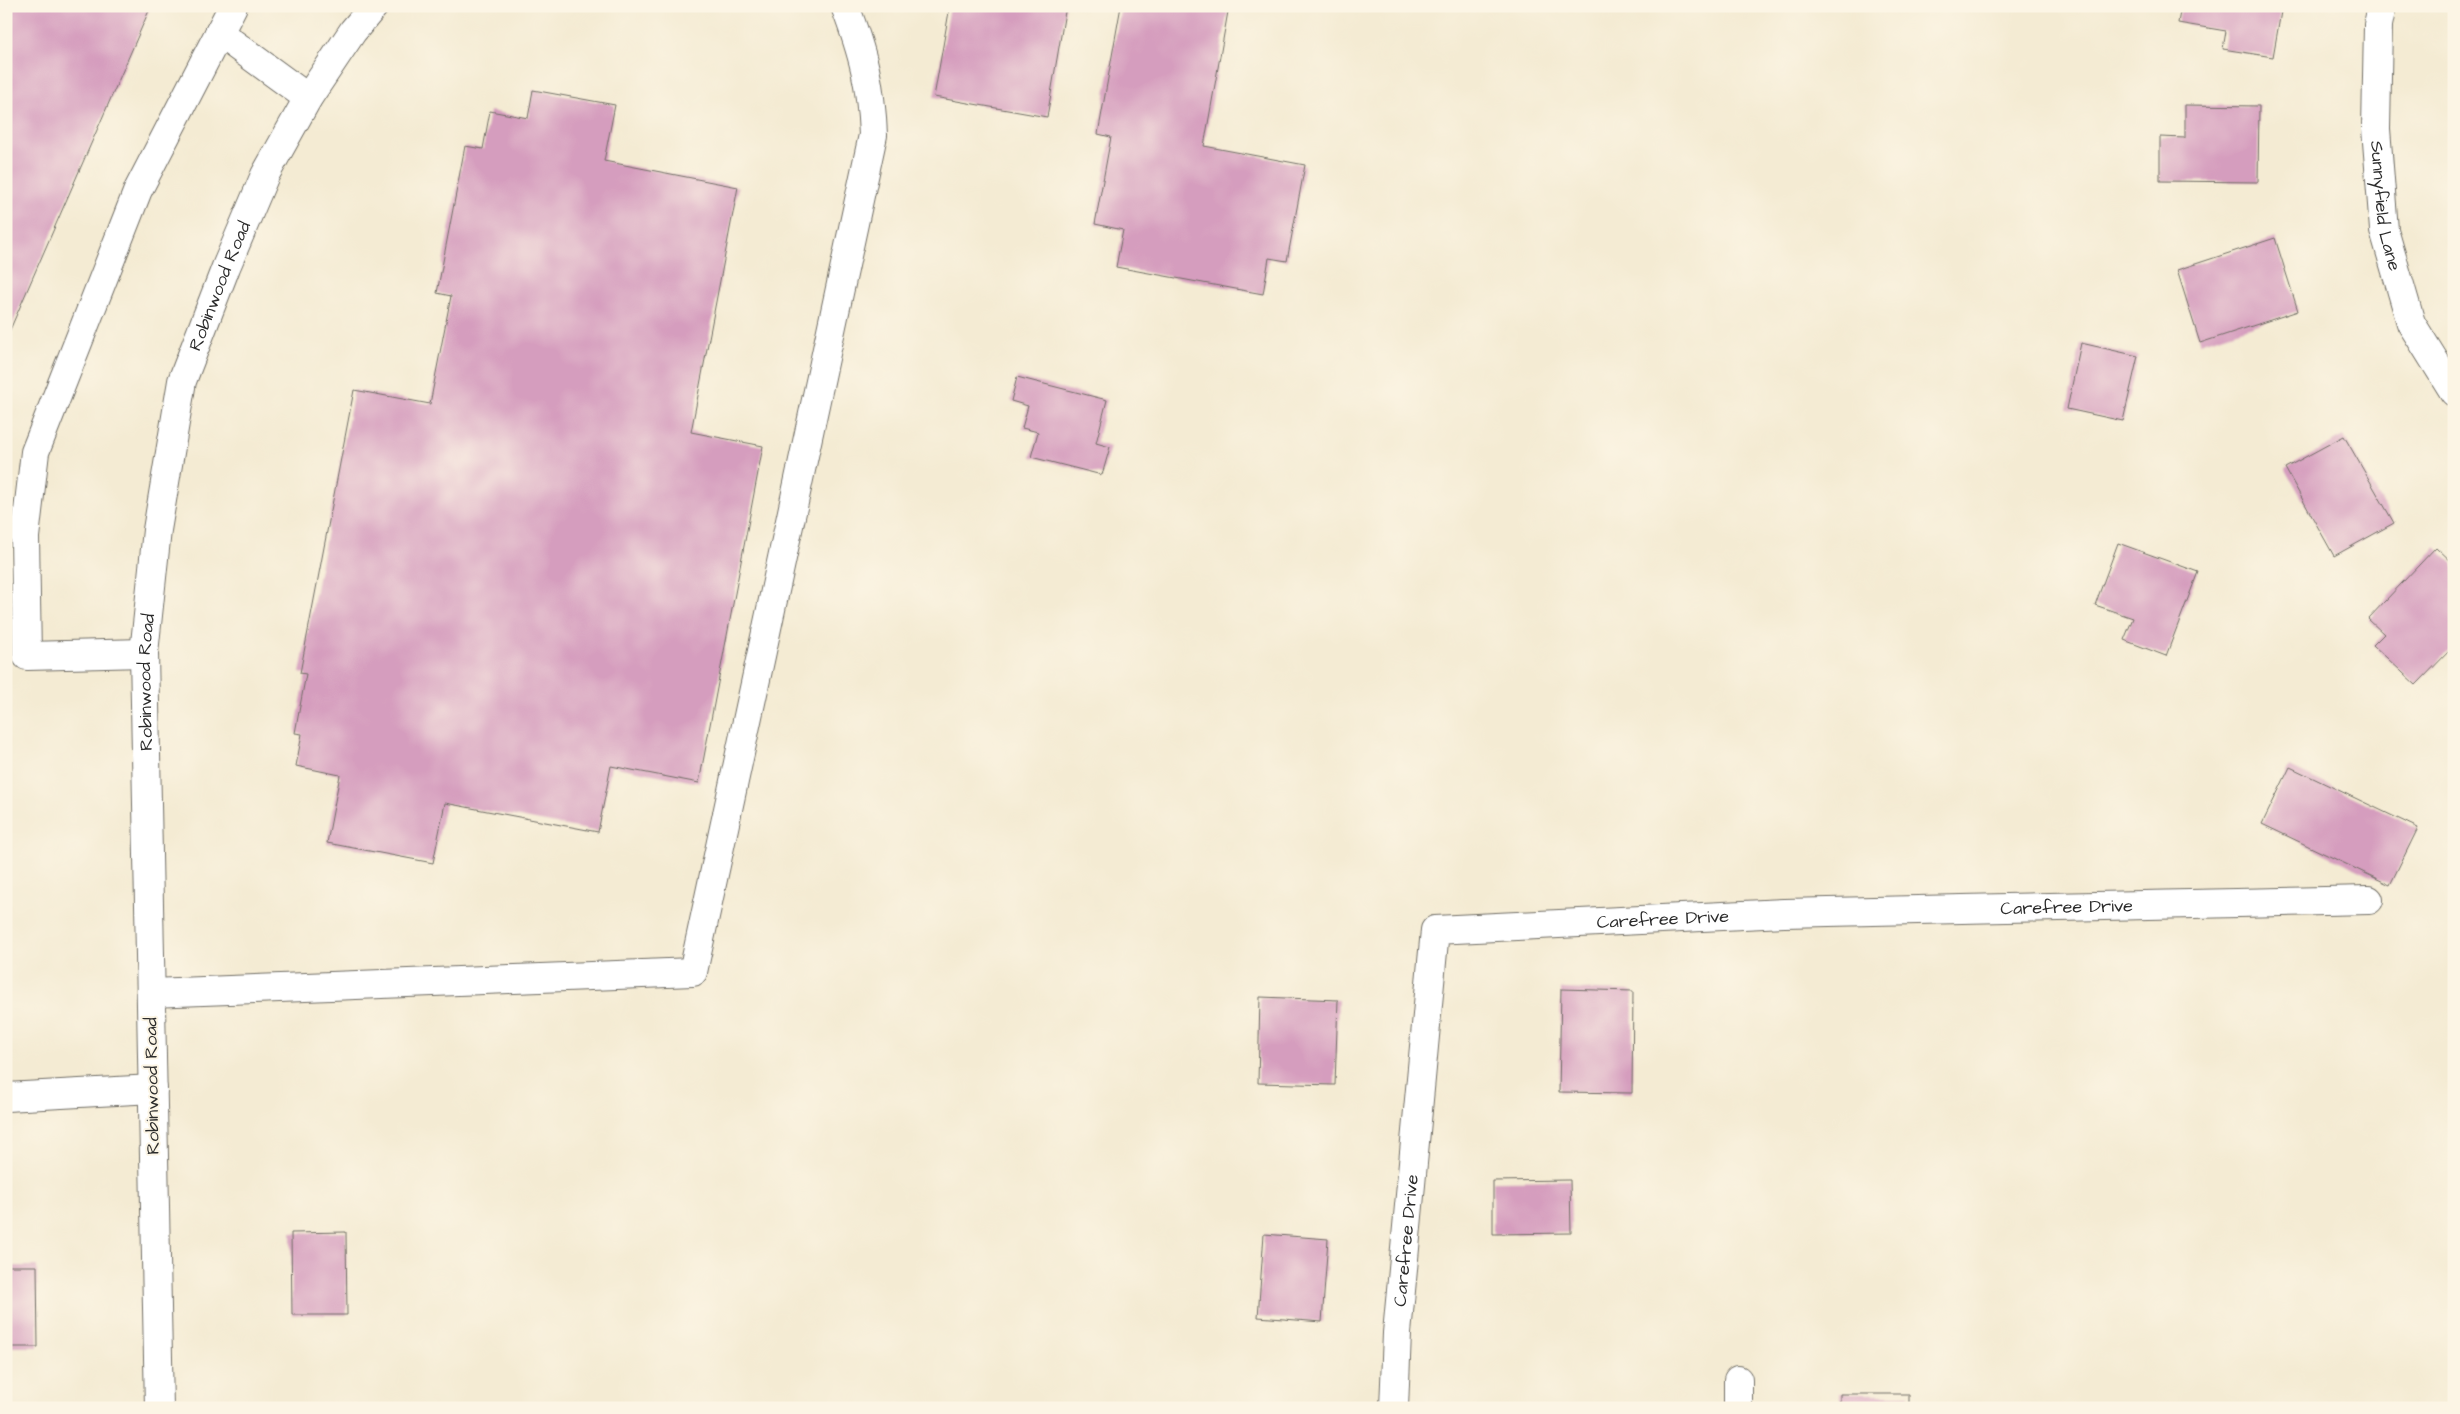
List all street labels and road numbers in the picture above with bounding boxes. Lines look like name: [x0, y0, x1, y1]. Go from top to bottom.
street label: Sunnyfield Lane: [2364, 140, 2408, 274]
street label: Robinwood Road: [182, 217, 256, 354]
street label: Robinwood Road: [131, 612, 161, 751]
street label: Carefree Drive: [2000, 893, 2133, 921]
street label: Carefree Drive: [1596, 903, 1730, 935]
street label: Robinwood Road: [138, 1017, 166, 1155]
street label: Carefree Drive: [1387, 1173, 1424, 1308]

